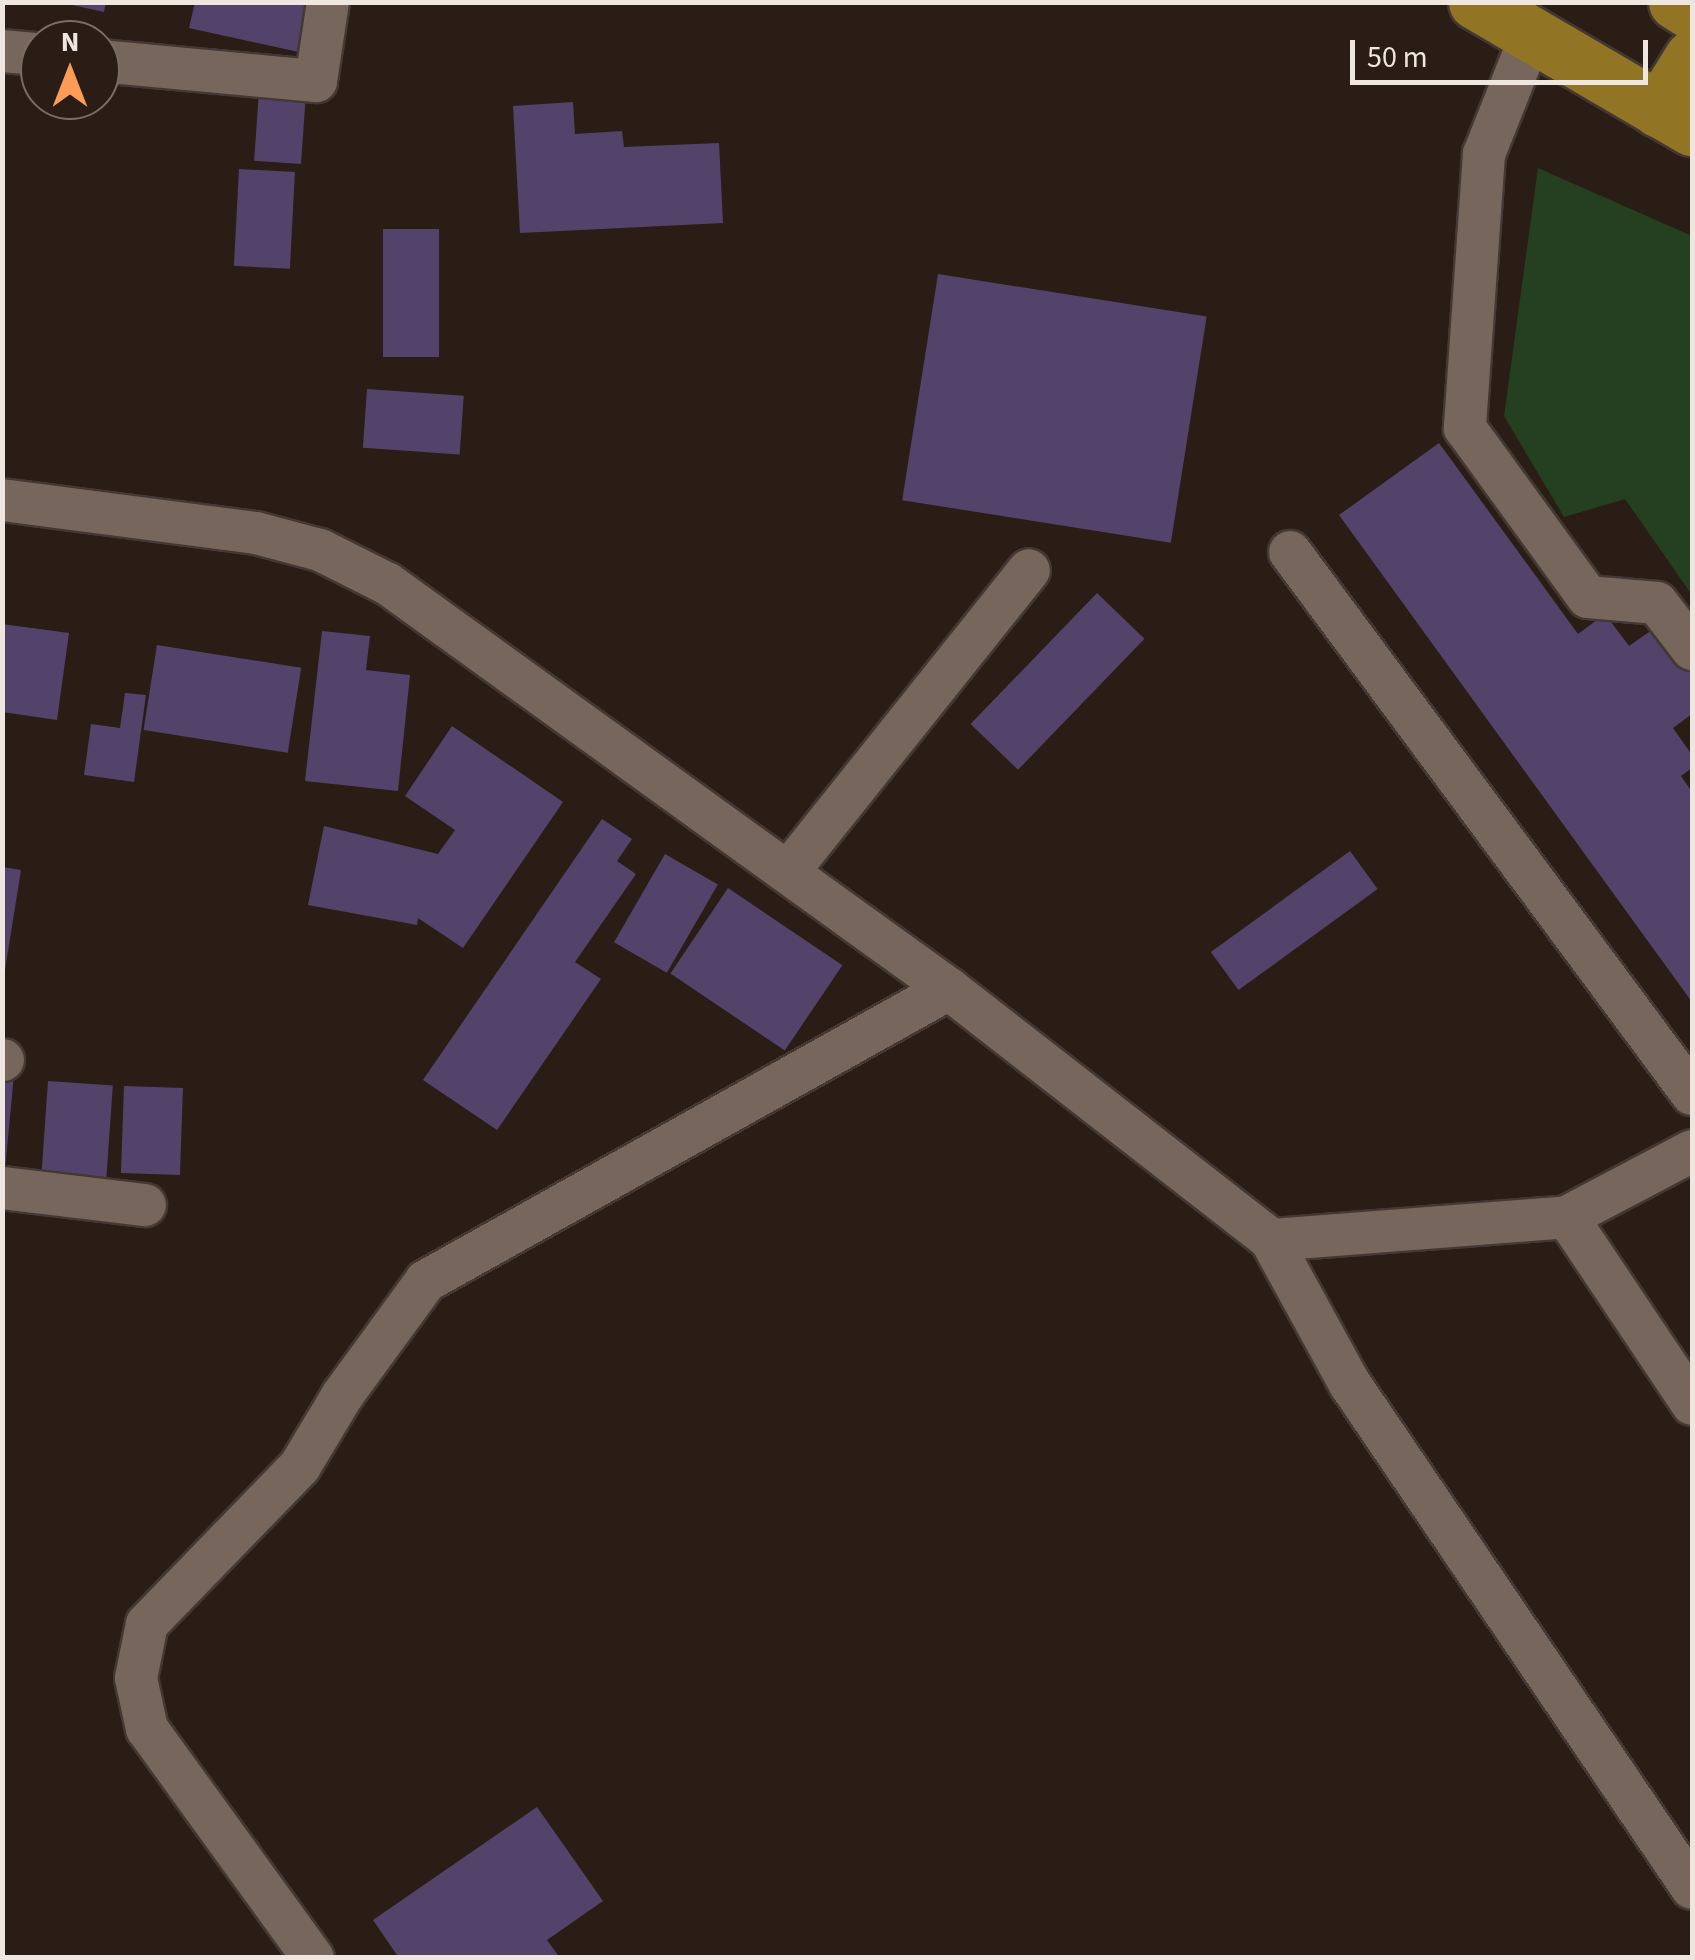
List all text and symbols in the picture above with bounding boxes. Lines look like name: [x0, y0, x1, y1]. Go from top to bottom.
north arrow: [20, 20, 120, 120]
scale bar: [1355, 20, 1652, 82]
text: N: [61, 22, 79, 62]
text: 50 m: [1367, 36, 1428, 79]

